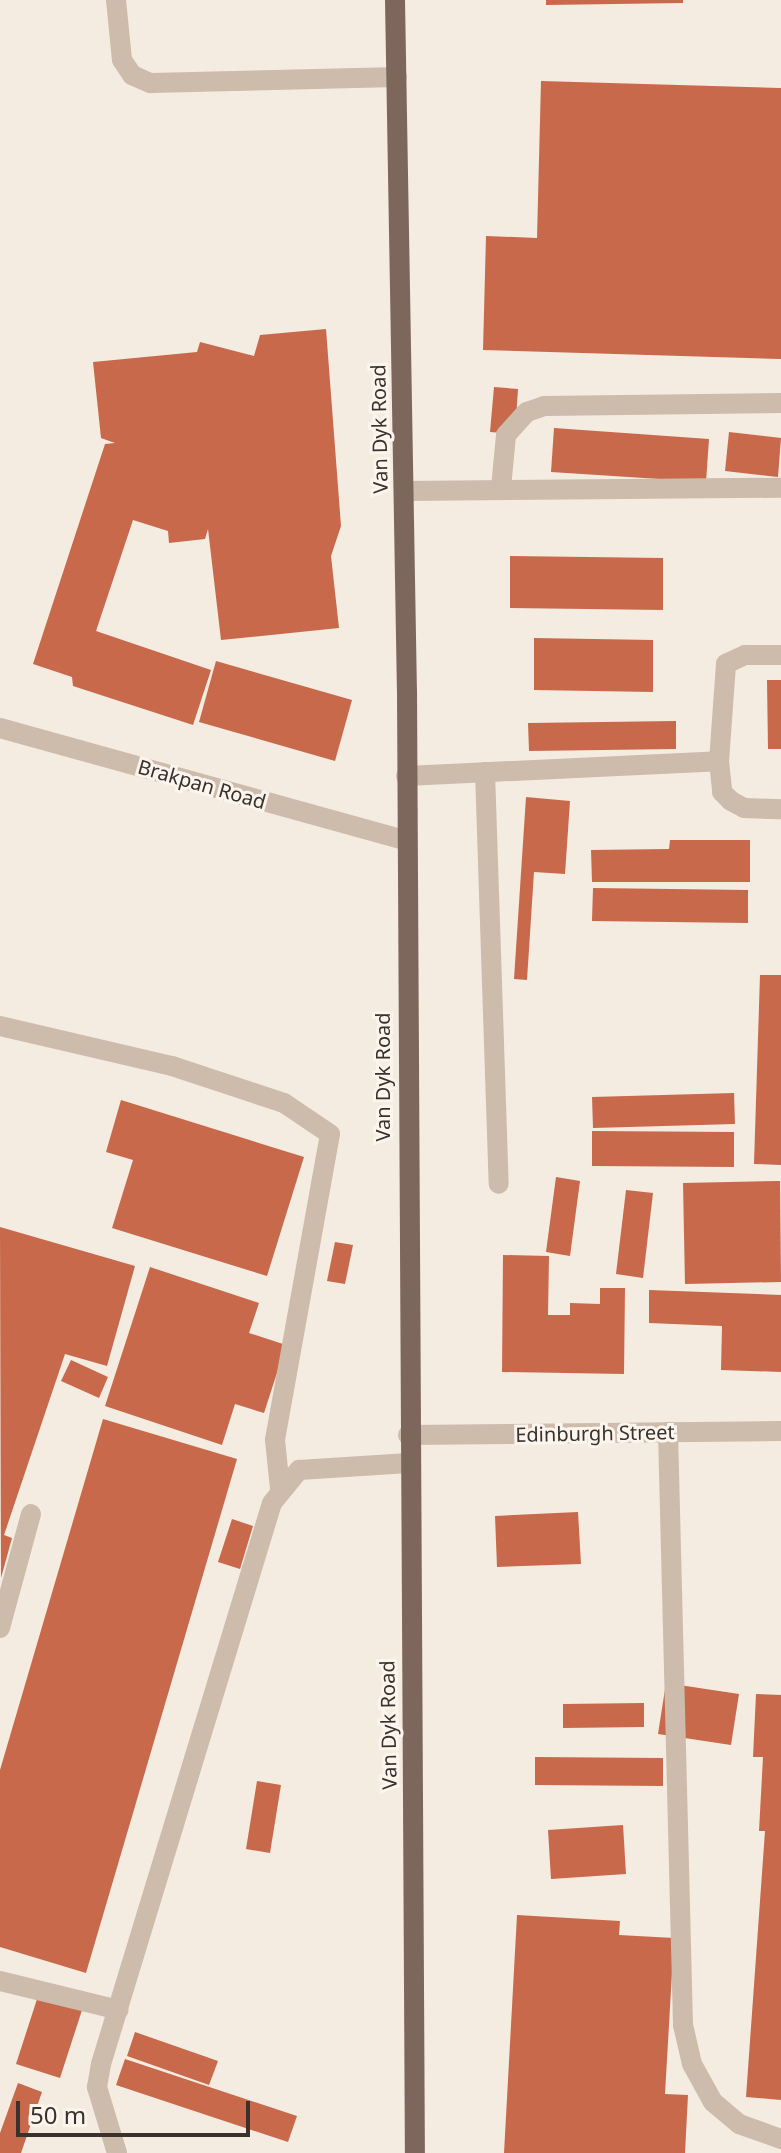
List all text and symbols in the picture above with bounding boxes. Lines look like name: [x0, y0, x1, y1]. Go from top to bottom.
street label: Van Dyk Road: [366, 364, 392, 494]
street label: Brakpan Road: [135, 754, 269, 814]
street label: Van Dyk Road: [370, 1012, 394, 1142]
street label: Edinburgh Street: [515, 1420, 675, 1446]
street label: Van Dyk Road: [375, 1660, 401, 1790]
scale bar: [20, 2085, 254, 2135]
text: 50 m: [30, 2098, 86, 2131]

